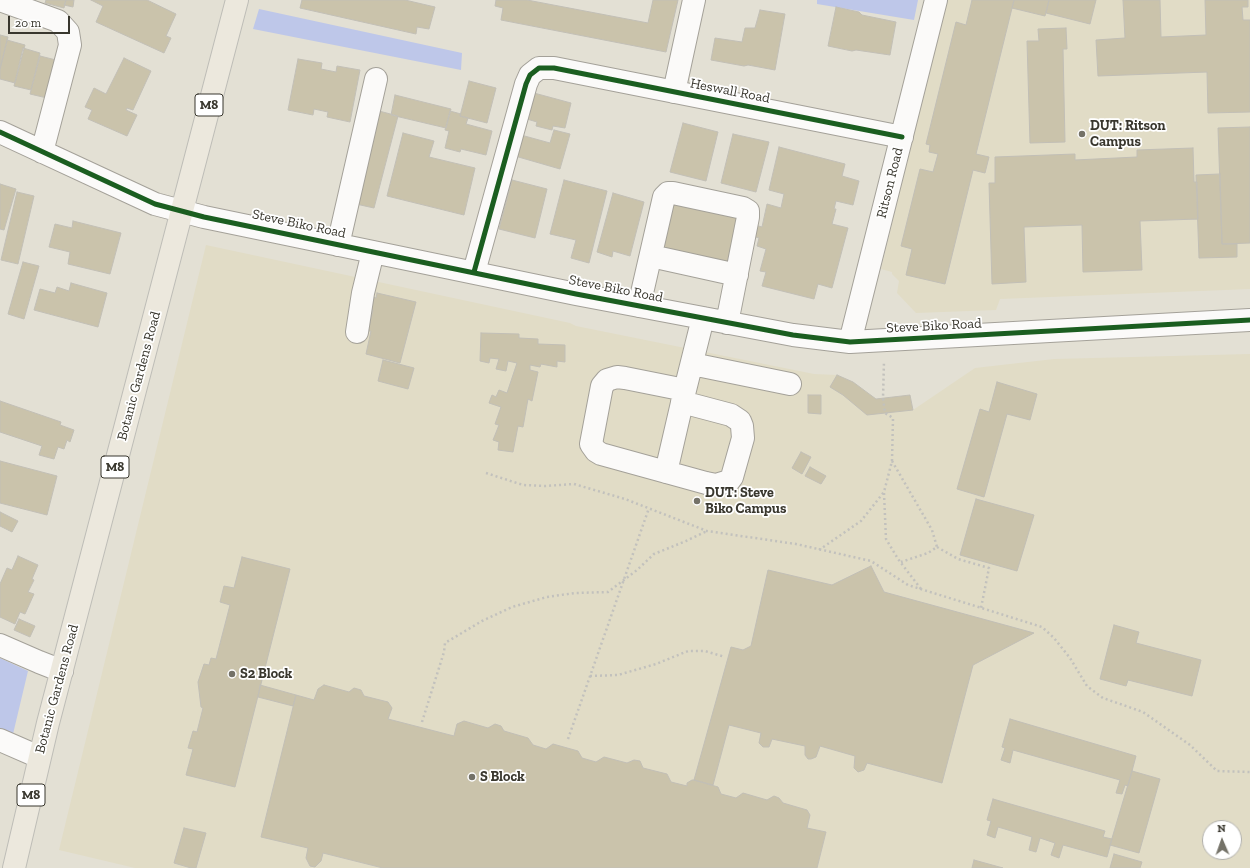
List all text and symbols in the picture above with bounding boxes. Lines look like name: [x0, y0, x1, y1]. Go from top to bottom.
scale bar: [10, 8, 72, 34]
text: 20 m: [15, 16, 41, 30]
street label: Heswall Road: [689, 75, 771, 107]
road number: M8: [195, 94, 223, 116]
place label: DUT: Ritson Campus: [1090, 118, 1166, 150]
marker: DUT: Ritson Campus: [1077, 129, 1087, 139]
street label: Ritson Road: [873, 146, 907, 220]
street label: Steve Biko Road: [251, 206, 347, 242]
street label: Steve Biko Road: [568, 272, 664, 306]
street label: Botanic Gardens Road: [114, 309, 164, 443]
street label: Steve Biko Road: [886, 315, 982, 337]
road number: M8: [101, 456, 129, 478]
place label: DUT: Steve Biko Campus: [705, 485, 786, 518]
marker: DUT: Steve Biko Campus: [692, 496, 702, 506]
street label: Botanic Gardens Road: [32, 622, 82, 756]
place label: S2 Block: [240, 666, 292, 682]
marker: S2 Block: [227, 669, 237, 679]
place label: S Block: [480, 769, 525, 785]
marker: S Block: [467, 772, 477, 782]
road number: M8: [17, 784, 45, 806]
north arrow: [1202, 820, 1242, 860]
text: N: [1217, 822, 1226, 835]

